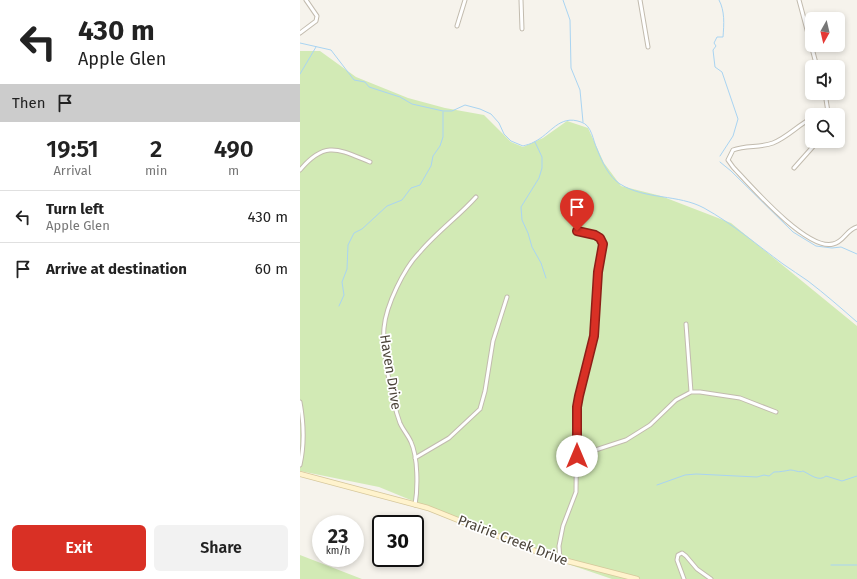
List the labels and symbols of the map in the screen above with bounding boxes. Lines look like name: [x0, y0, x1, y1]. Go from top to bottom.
north arrow: [805, 12, 845, 52]
pin: [560, 190, 594, 231]
street label: Haven Drive: [376, 333, 405, 411]
position arrow: [556, 435, 598, 477]
street label: Prairie Creek Drive: [455, 512, 570, 569]
speed limit sign: 30: [372, 515, 424, 567]

